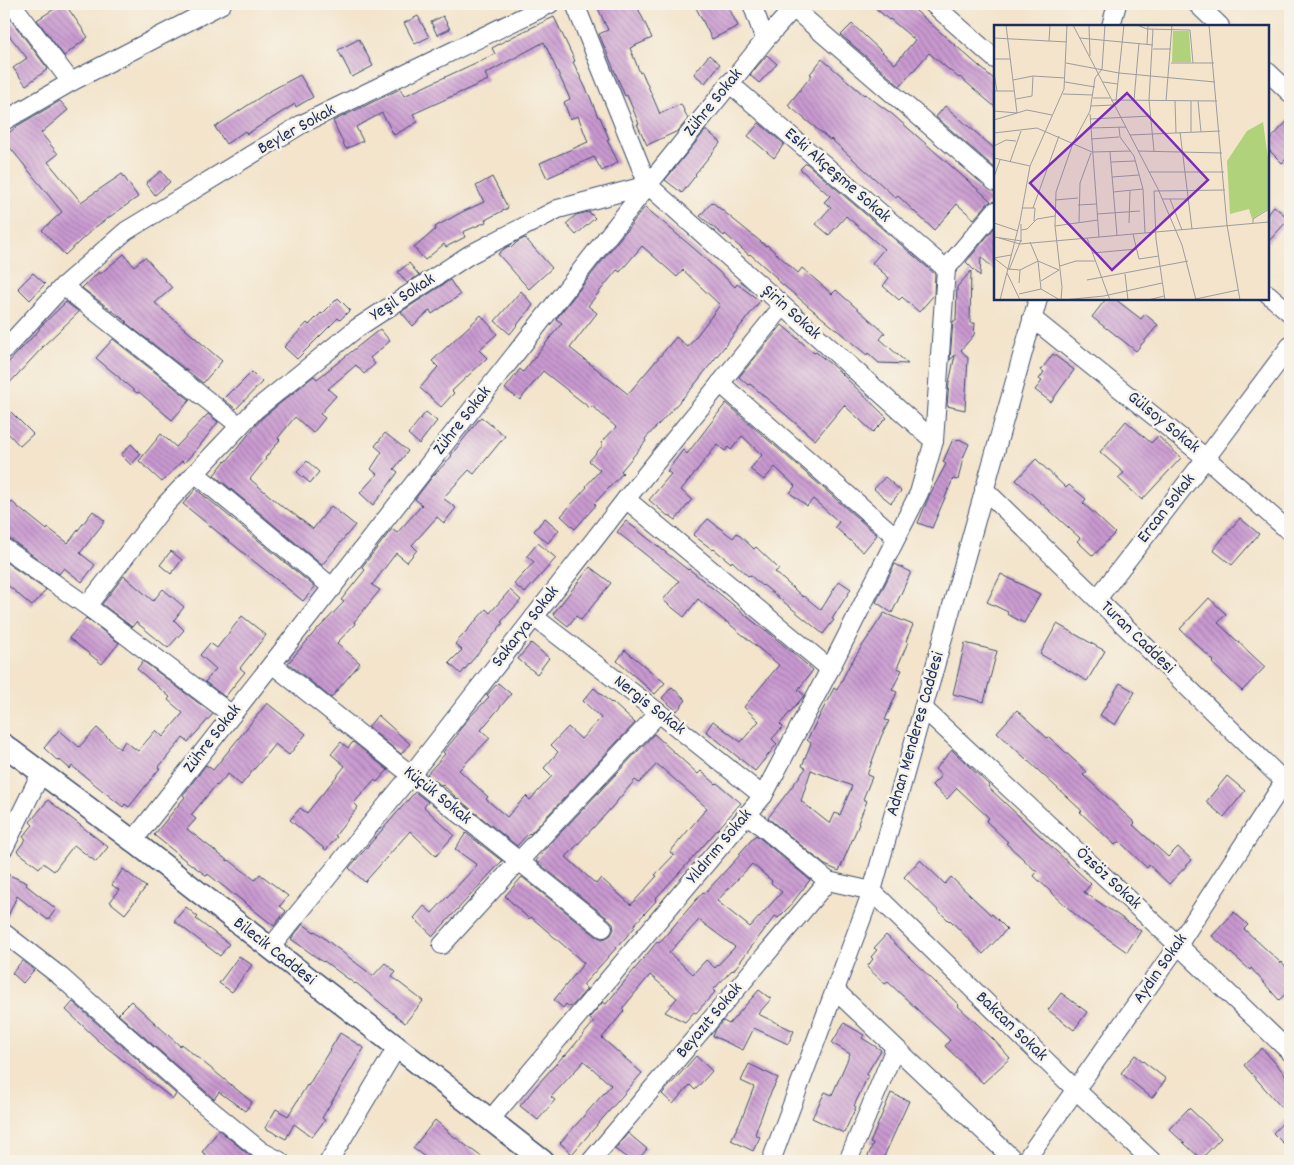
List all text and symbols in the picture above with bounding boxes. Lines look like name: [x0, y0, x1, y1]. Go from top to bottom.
inset map: [994, 25, 1269, 300]
street label: Zühre Sokak: [679, 63, 749, 143]
street label: Beyler Sokak: [253, 98, 341, 162]
street label: Eski Akçeşme Sokak: [778, 123, 896, 229]
street label: Yeşil Sokak: [366, 268, 440, 328]
street label: Şirin Sokak: [756, 280, 826, 346]
street label: Zühre Sokak: [428, 381, 498, 461]
street label: Gülsoy Sokak: [1121, 386, 1205, 460]
street label: Ercan Sokak: [1132, 469, 1202, 549]
street label: Sakarya Sokak: [486, 581, 566, 673]
street label: Turan Caddesi: [1094, 596, 1180, 680]
street label: Adnan Menderes Caddesi: [881, 649, 951, 819]
street label: Nergis Sokak: [608, 670, 690, 742]
street label: Zühre Sokak: [178, 699, 248, 779]
street label: Küçük Sokak: [397, 761, 477, 831]
street label: Yıldırım Sokak: [681, 804, 759, 890]
street label: Özsöz Sokak: [1069, 842, 1147, 916]
street label: Bilecik Caddesi: [227, 912, 321, 992]
street label: Aydın Sokak: [1128, 929, 1194, 1009]
street label: Beyazıt Sokak: [671, 978, 749, 1064]
street label: Bakcan Sokak: [969, 986, 1053, 1068]

